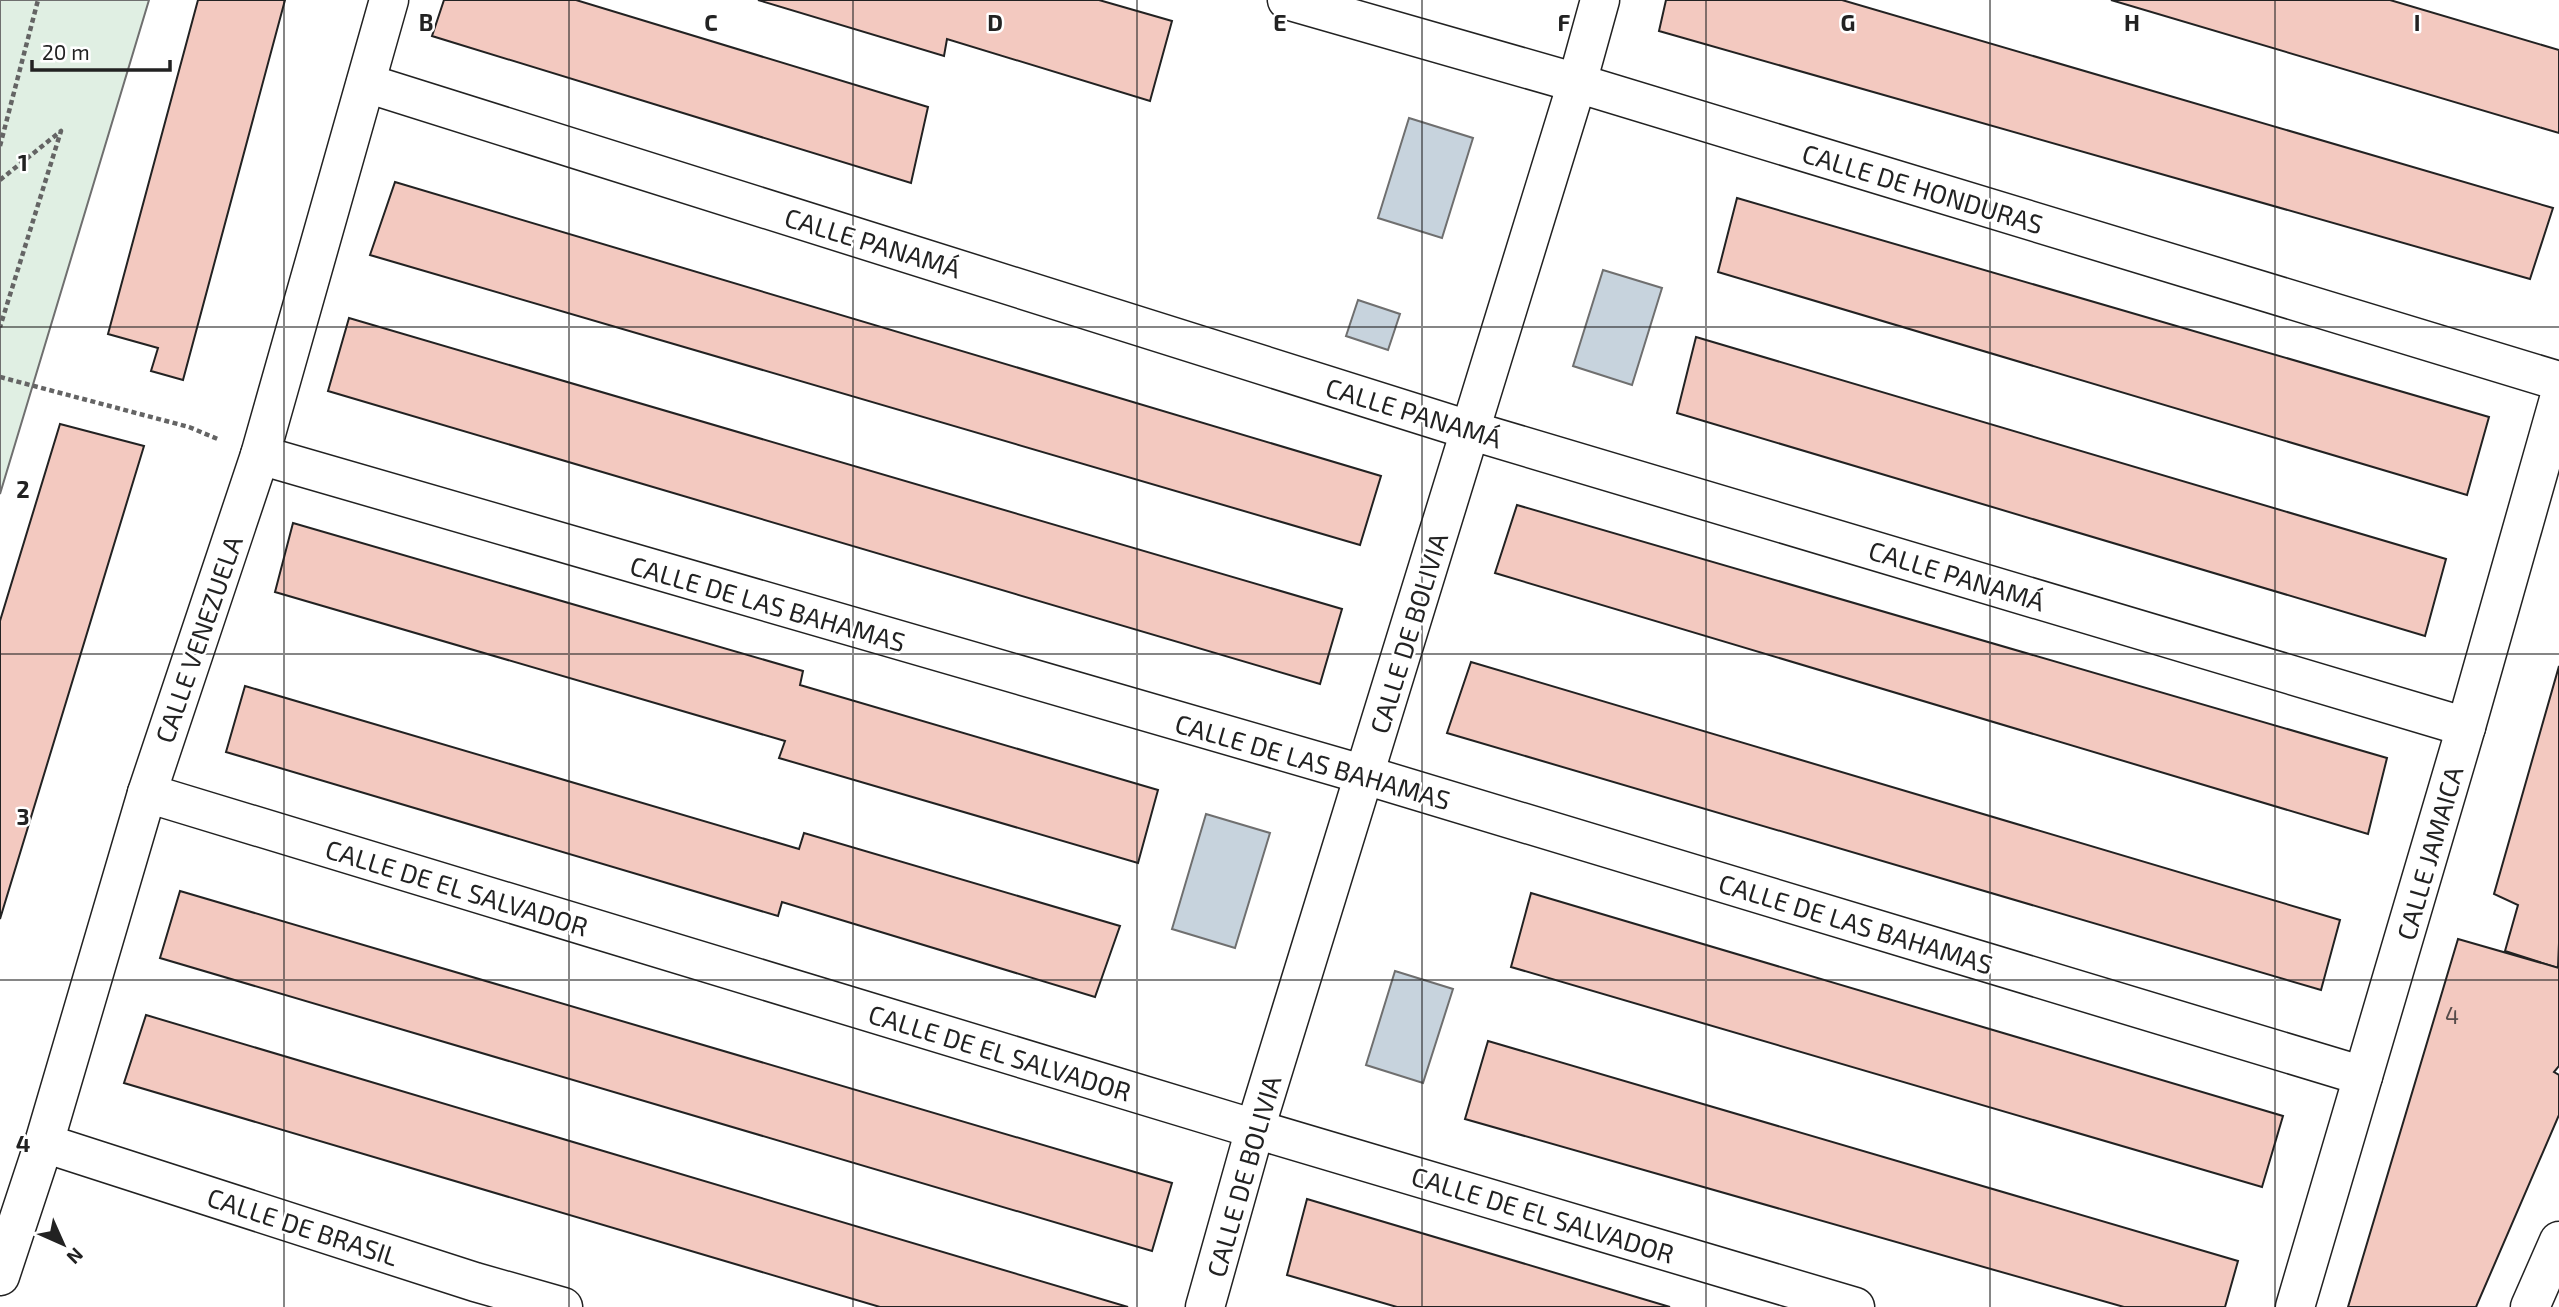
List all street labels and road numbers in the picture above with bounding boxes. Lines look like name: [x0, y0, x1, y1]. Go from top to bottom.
street label: CALLE DE HONDURAS: [1799, 137, 2047, 239]
street label: CALLE PANAMÁ: [781, 201, 965, 283]
street label: CALLE PANAMÁ: [1322, 371, 1506, 453]
street label: CALLE DE BOLIVIA: [1363, 529, 1453, 737]
street label: CALLE VENEZUELA: [148, 531, 248, 747]
street label: CALLE PANAMÁ: [1865, 534, 2049, 616]
street label: CALLE DE LAS BAHAMAS: [627, 549, 909, 657]
street label: CALLE DE LAS BAHAMAS: [1172, 707, 1454, 815]
street label: CALLE JAMAICA: [2389, 763, 2469, 943]
street label: CALLE DE EL SALVADOR: [322, 832, 592, 942]
street label: CALLE DE LAS BAHAMAS: [1715, 867, 1997, 979]
street label: CALLE DE EL SALVADOR: [865, 997, 1135, 1107]
street label: CALLE DE BOLIVIA: [1199, 1072, 1287, 1280]
street label: CALLE DE EL SALVADOR: [1408, 1159, 1678, 1269]
street label: CALLE DE BRASIL: [204, 1181, 402, 1271]

